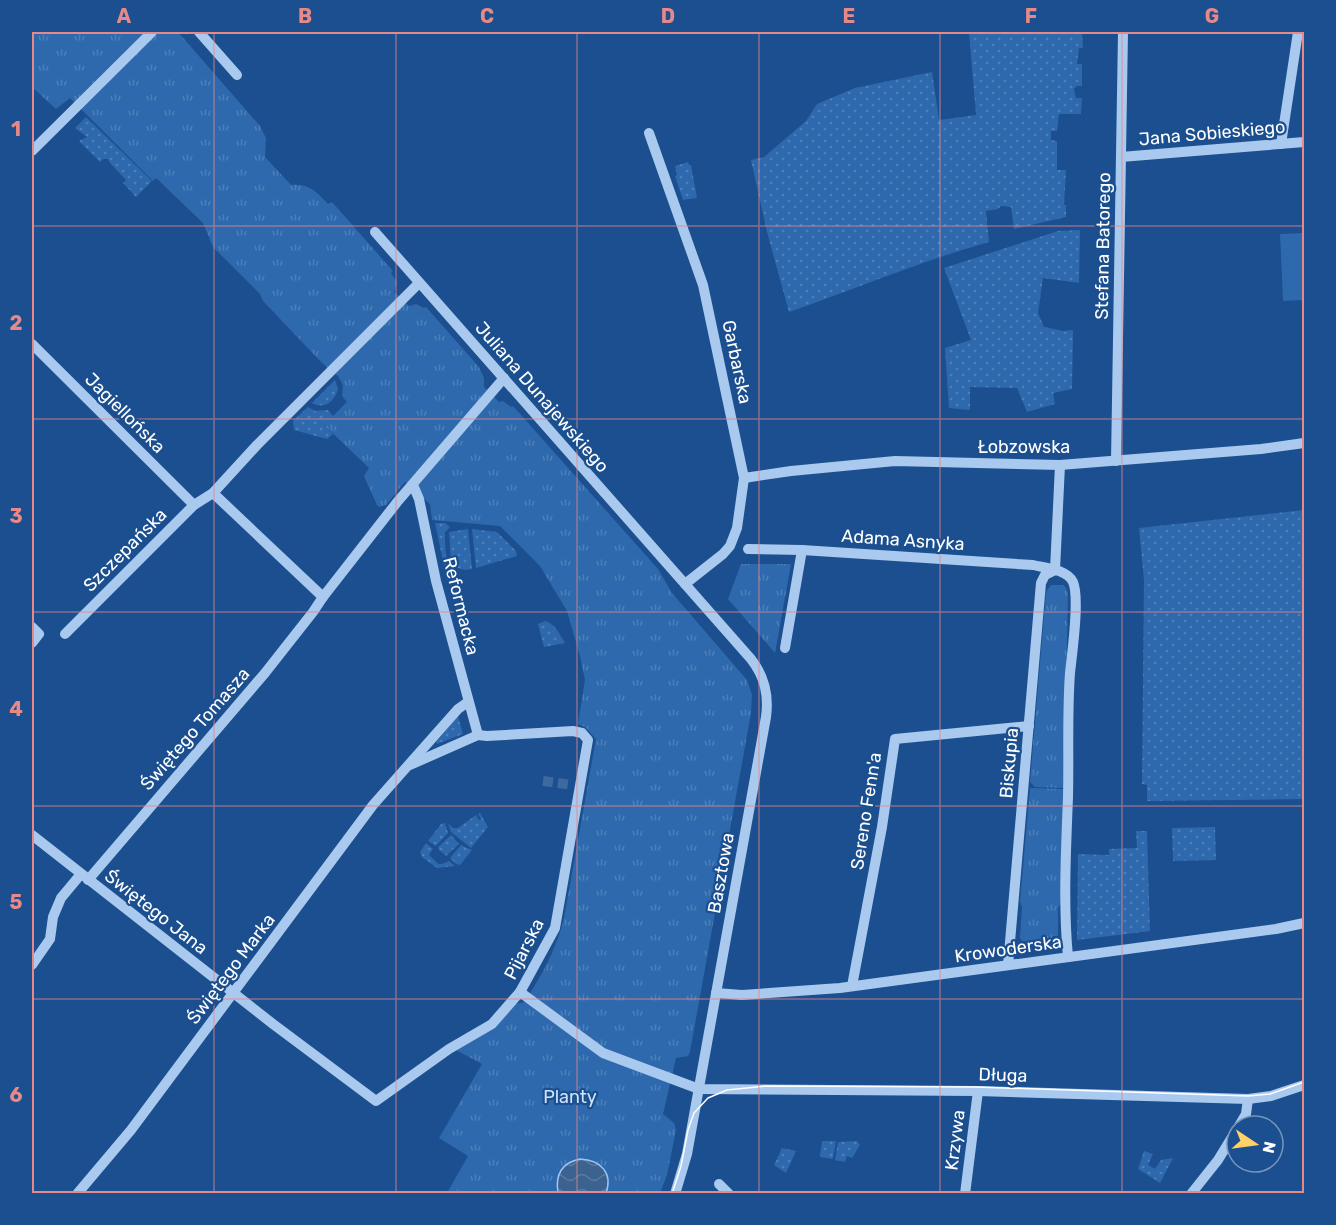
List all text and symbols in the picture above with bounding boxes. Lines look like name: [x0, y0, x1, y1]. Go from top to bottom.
text: A: [117, 4, 132, 28]
text: B: [298, 4, 312, 28]
text: C: [480, 4, 494, 28]
text: D: [661, 4, 675, 28]
text: E: [843, 4, 855, 28]
text: F: [1025, 4, 1037, 28]
text: G: [1205, 4, 1219, 28]
street label: Jana Sobieskiego: [1138, 116, 1286, 150]
text: 1: [11, 117, 21, 141]
street label: Stefana Batorego: [1091, 172, 1115, 320]
text: 2: [10, 311, 23, 335]
street label: Juliana Dunajewskiego: [470, 317, 614, 477]
street label: Garbarska: [717, 318, 757, 406]
street label: Jagiellońska: [80, 368, 170, 458]
street label: Łobzowska: [978, 436, 1070, 458]
text: 3: [9, 504, 23, 528]
street label: Szczepańska: [79, 504, 171, 596]
street label: Adama Asnyka: [841, 525, 965, 555]
street label: Reformacka: [438, 555, 484, 657]
street label: Świętego Tomasza: [136, 663, 254, 795]
text: 4: [9, 697, 23, 721]
street label: Biskupia: [995, 727, 1023, 799]
street label: Sereno Fenn'a: [846, 751, 886, 871]
street label: Basztowa: [703, 831, 739, 915]
street label: Świętego Jana: [100, 865, 212, 959]
text: 5: [10, 890, 23, 914]
street label: Świętego Marka: [182, 909, 280, 1029]
street label: Pijarska: [499, 915, 549, 983]
street label: Krowoderska: [953, 931, 1063, 967]
street label: Długa: [978, 1063, 1028, 1087]
text: 6: [9, 1083, 23, 1107]
park label: Planty: [543, 1086, 597, 1108]
street label: Krzywa: [940, 1108, 970, 1172]
north arrow: [1225, 1114, 1285, 1174]
text: N: [1259, 1140, 1280, 1155]

